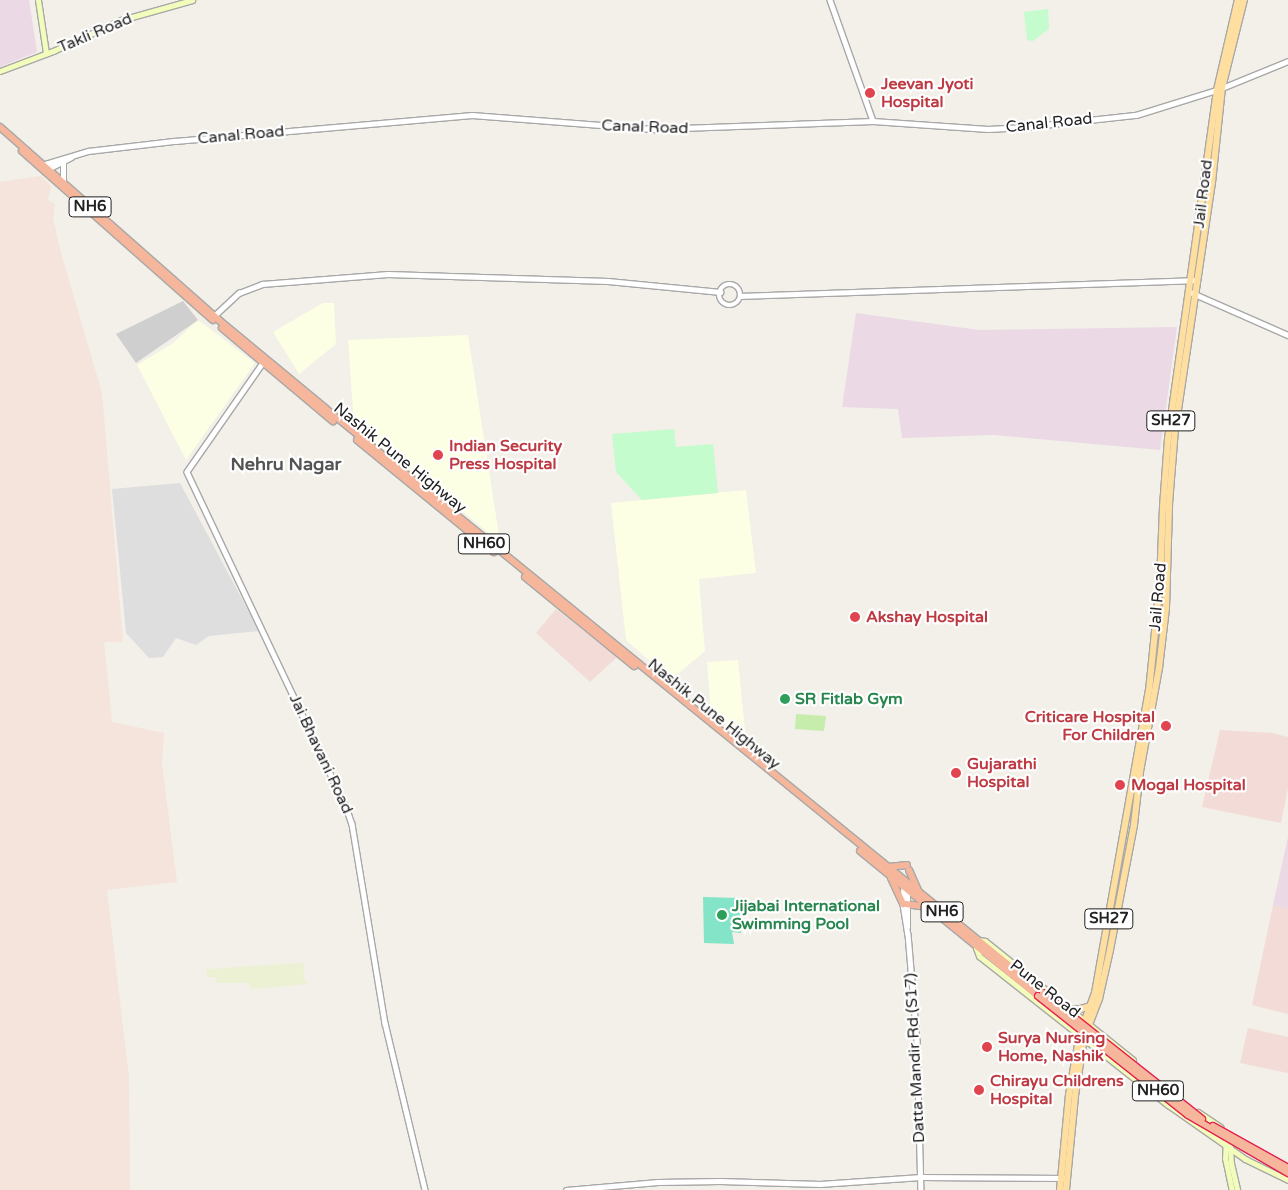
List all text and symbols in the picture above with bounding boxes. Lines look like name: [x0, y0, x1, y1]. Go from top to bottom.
street label: Takli Road: [55, 9, 135, 57]
place label: Jeevan Jyoti Hospital: [881, 74, 973, 112]
marker: Jeevan Jyoti Hospital: [863, 86, 877, 100]
street label: Canal Road: [1005, 109, 1093, 137]
street label: Canal Road: [601, 116, 689, 138]
street label: Canal Road: [197, 122, 285, 148]
street label: Jail Road: [1189, 159, 1217, 229]
road number: NH6: [68, 194, 112, 220]
street label: Nashik Pune Highway: [330, 399, 470, 517]
road number: SH27: [1146, 408, 1196, 434]
place label: Indian Security Press Hospital: [449, 436, 562, 474]
marker: Indian Security Press Hospital: [431, 448, 445, 462]
district label: Nehru Nagar: [231, 453, 341, 475]
road number: NH60: [458, 532, 510, 556]
street label: Jail Road: [1145, 562, 1171, 632]
place label: Akshay Hospital: [866, 607, 988, 627]
marker: Akshay Hospital: [848, 610, 862, 624]
street label: Nashik Pune Highway: [644, 655, 784, 773]
place label: SR Fitlab Gym: [795, 689, 903, 709]
street label: Jai Bhavani Road: [285, 691, 357, 817]
marker: SR Fitlab Gym: [779, 693, 791, 705]
place label: Criticare Hospital For Children: [1025, 707, 1155, 745]
marker: Criticare Hospital For Children: [1159, 719, 1173, 733]
place label: Gujarathi Hospital: [967, 754, 1037, 792]
marker: Gujarathi Hospital: [949, 766, 963, 780]
place label: Mogal Hospital: [1131, 775, 1246, 795]
marker: Mogal Hospital: [1113, 778, 1127, 792]
place label: Jijabai International Swimming Pool: [732, 896, 880, 934]
road number: NH6: [920, 900, 964, 924]
road number: SH27: [1084, 906, 1134, 932]
marker: Jijabai International Swimming Pool: [716, 909, 728, 921]
street label: Pune Road: [1006, 956, 1084, 1022]
street label: Datta Mandir Rd (S17): [901, 973, 929, 1143]
place label: Surya Nursing Home, Nashik: [998, 1028, 1105, 1066]
marker: Surya Nursing Home, Nashik: [980, 1040, 994, 1054]
place label: Chirayu Childrens Hospital: [990, 1071, 1124, 1109]
road number: NH60: [1132, 1078, 1184, 1104]
marker: Chirayu Childrens Hospital: [972, 1083, 986, 1097]

